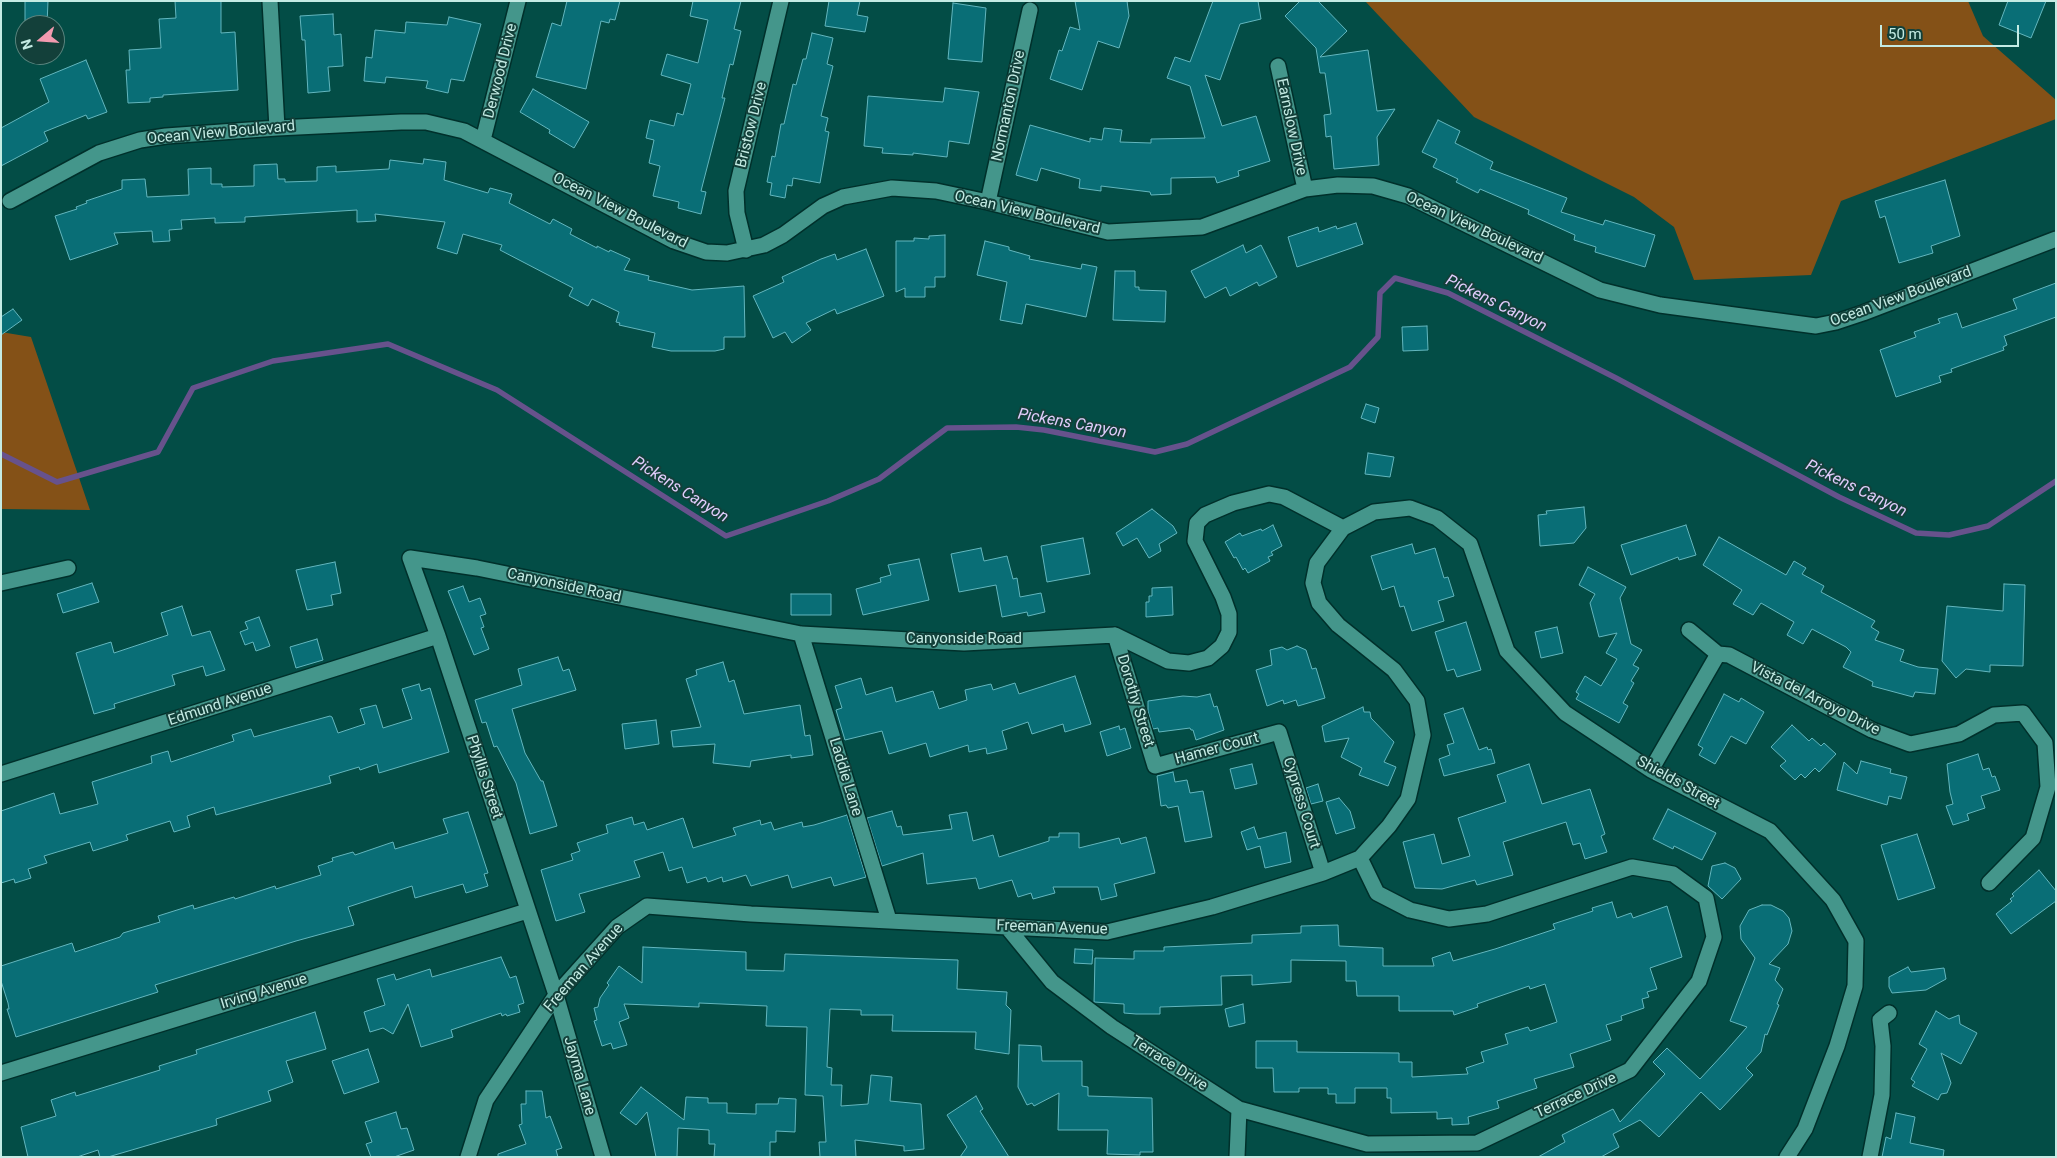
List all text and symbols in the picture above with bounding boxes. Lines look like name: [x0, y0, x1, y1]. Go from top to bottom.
north arrow: [15, 15, 65, 65]
scale bar: [1882, 15, 2021, 47]
street label: Derwood Drive: [481, 22, 521, 120]
text: 50 m: [1888, 25, 1922, 43]
text: N: [18, 37, 36, 52]
street label: Normanton Drive: [988, 49, 1030, 163]
street label: Earnslow Drive: [1272, 77, 1310, 177]
street label: Bristow Drive: [733, 80, 771, 170]
street label: Ocean View Boulevard: [146, 118, 296, 148]
street label: Ocean View Boulevard: [550, 169, 690, 253]
street label: Ocean View Boulevard: [952, 187, 1102, 239]
street label: Ocean View Boulevard: [1403, 188, 1545, 268]
street label: Ocean View Boulevard: [1828, 263, 1974, 331]
water label: Pickens Canyon: [1442, 271, 1550, 337]
water label: Pickens Canyon: [1016, 405, 1128, 443]
water label: Pickens Canyon: [628, 453, 732, 527]
water label: Pickens Canyon: [1802, 456, 1910, 522]
street label: Canyonside Road: [505, 565, 623, 607]
street label: Canyonside Road: [906, 630, 1022, 648]
street label: Dorothy Street: [1112, 653, 1158, 749]
street label: Vista del Arroyo Drive: [1747, 659, 1883, 739]
street label: Edmund Avenue: [166, 680, 274, 730]
street label: Hamer Court: [1173, 729, 1261, 769]
street label: Phyllis Street: [462, 733, 506, 821]
street label: Laddie Lane: [825, 736, 865, 818]
street label: Shields Street: [1633, 753, 1723, 813]
street label: Cypress Court: [1279, 755, 1323, 851]
street label: Freeman Avenue: [996, 917, 1108, 939]
street label: Freeman Avenue: [541, 920, 627, 1016]
street label: Irving Avenue: [218, 970, 310, 1014]
street label: Terrace Drive: [1127, 1033, 1211, 1095]
street label: Jayma Lane: [559, 1035, 599, 1117]
street label: Terrace Drive: [1533, 1069, 1619, 1123]

